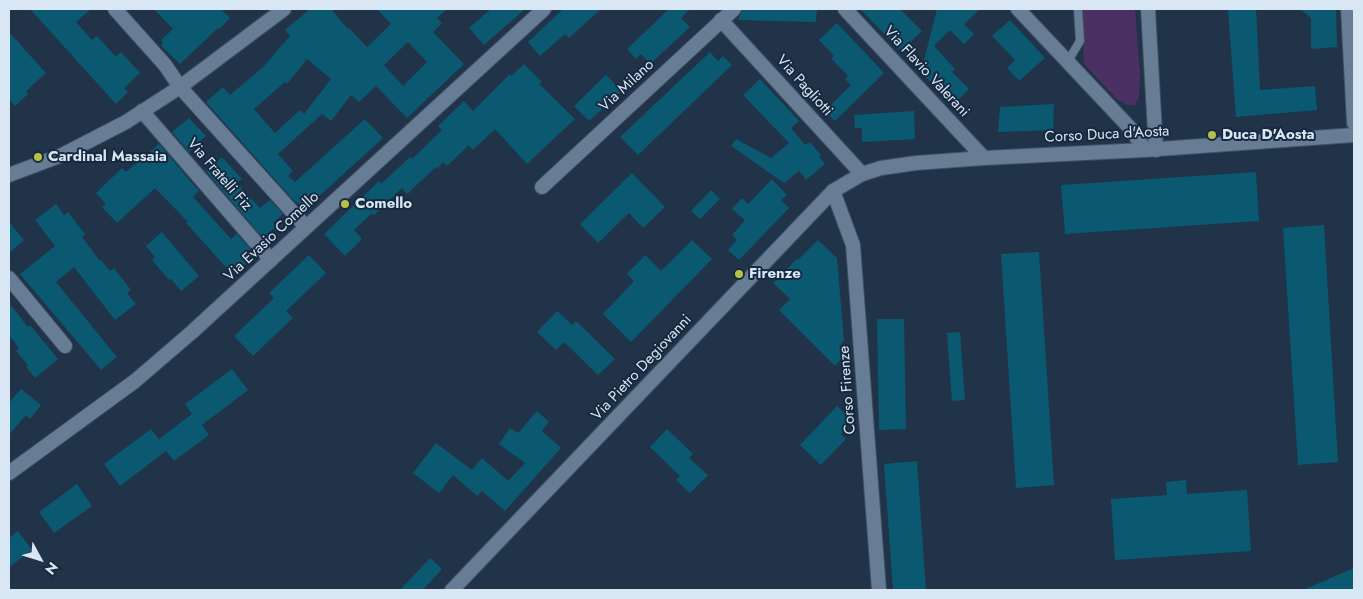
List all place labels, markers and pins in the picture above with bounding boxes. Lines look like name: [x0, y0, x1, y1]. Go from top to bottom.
place label: Duca D'Aosta: [1222, 126, 1315, 144]
marker: Duca D'Aosta: [1206, 129, 1218, 141]
place label: Cardinal Massaia: [48, 148, 167, 166]
marker: Cardinal Massaia: [32, 151, 44, 163]
place label: Comello: [355, 195, 412, 213]
marker: Comello: [339, 198, 351, 210]
place label: Firenze: [749, 265, 801, 283]
marker: Firenze: [733, 268, 745, 280]

